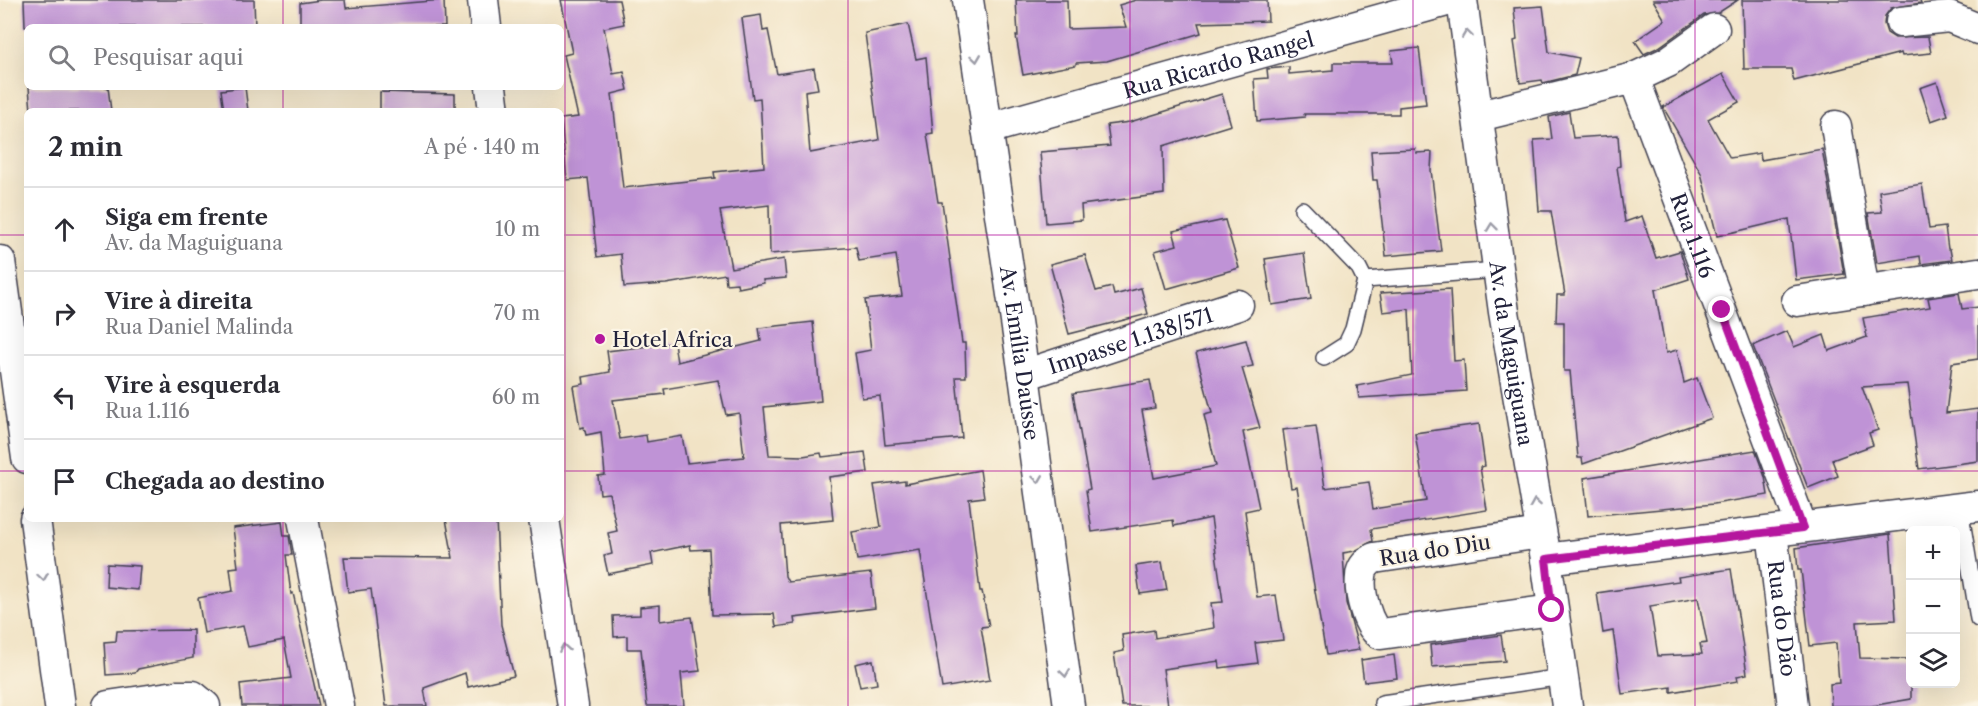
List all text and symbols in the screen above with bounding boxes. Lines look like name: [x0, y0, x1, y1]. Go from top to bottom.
search box: [24, 24, 564, 90]
street label: Rua Ricardo Rangel: [1120, 26, 1316, 103]
one-way arrow: [1462, 29, 1474, 39]
icon: search: [45, 41, 78, 74]
text: Pesquisar aqui: [93, 44, 243, 71]
one-way arrow: [970, 53, 982, 62]
text: 2 min: [48, 131, 123, 163]
text: A pé · 140 m: [424, 135, 540, 159]
street label: Rua 1.116: [1666, 189, 1720, 281]
text: Siga em frente: [105, 204, 268, 231]
icon: ahead: [48, 213, 81, 246]
text: 10 m: [495, 217, 540, 241]
one-way arrow: [1487, 223, 1499, 232]
text: Av. da Maguiguana: [105, 231, 283, 255]
street label: Av. da Maguiguana: [1485, 259, 1539, 449]
street label: Av. Emília Daússe: [995, 263, 1045, 442]
text: Vire à direita: [105, 288, 252, 315]
route end: [1708, 296, 1734, 322]
icon: right: [48, 297, 81, 330]
text: 70 m: [494, 301, 540, 325]
street label: Impasse 1.138/571: [1045, 301, 1216, 379]
text: Rua Daniel Malinda: [105, 315, 293, 339]
place label: Hotel Africa: [612, 327, 734, 352]
marker: Hotel Africa: [593, 332, 607, 346]
text: Vire à esquerda: [105, 372, 280, 399]
icon: left: [48, 381, 81, 414]
text: 60 m: [492, 385, 540, 409]
text: Rua 1.116: [105, 399, 190, 423]
icon: arrive: [48, 465, 81, 498]
text: Chegada ao destino: [105, 468, 325, 495]
one-way arrow: [1032, 475, 1044, 484]
one-way arrow: [1530, 498, 1542, 508]
map controls: [1906, 526, 1960, 688]
button: +: [1906, 526, 1960, 580]
street label: Rua do Diu: [1378, 529, 1492, 571]
street label: Rua do Dão: [1763, 559, 1802, 678]
one-way arrow: [36, 572, 48, 582]
button: −: [1906, 580, 1960, 634]
route start: [1538, 596, 1564, 622]
button: layers: [1906, 634, 1960, 688]
one-way arrow: [558, 644, 570, 653]
one-way arrow: [1058, 668, 1070, 677]

